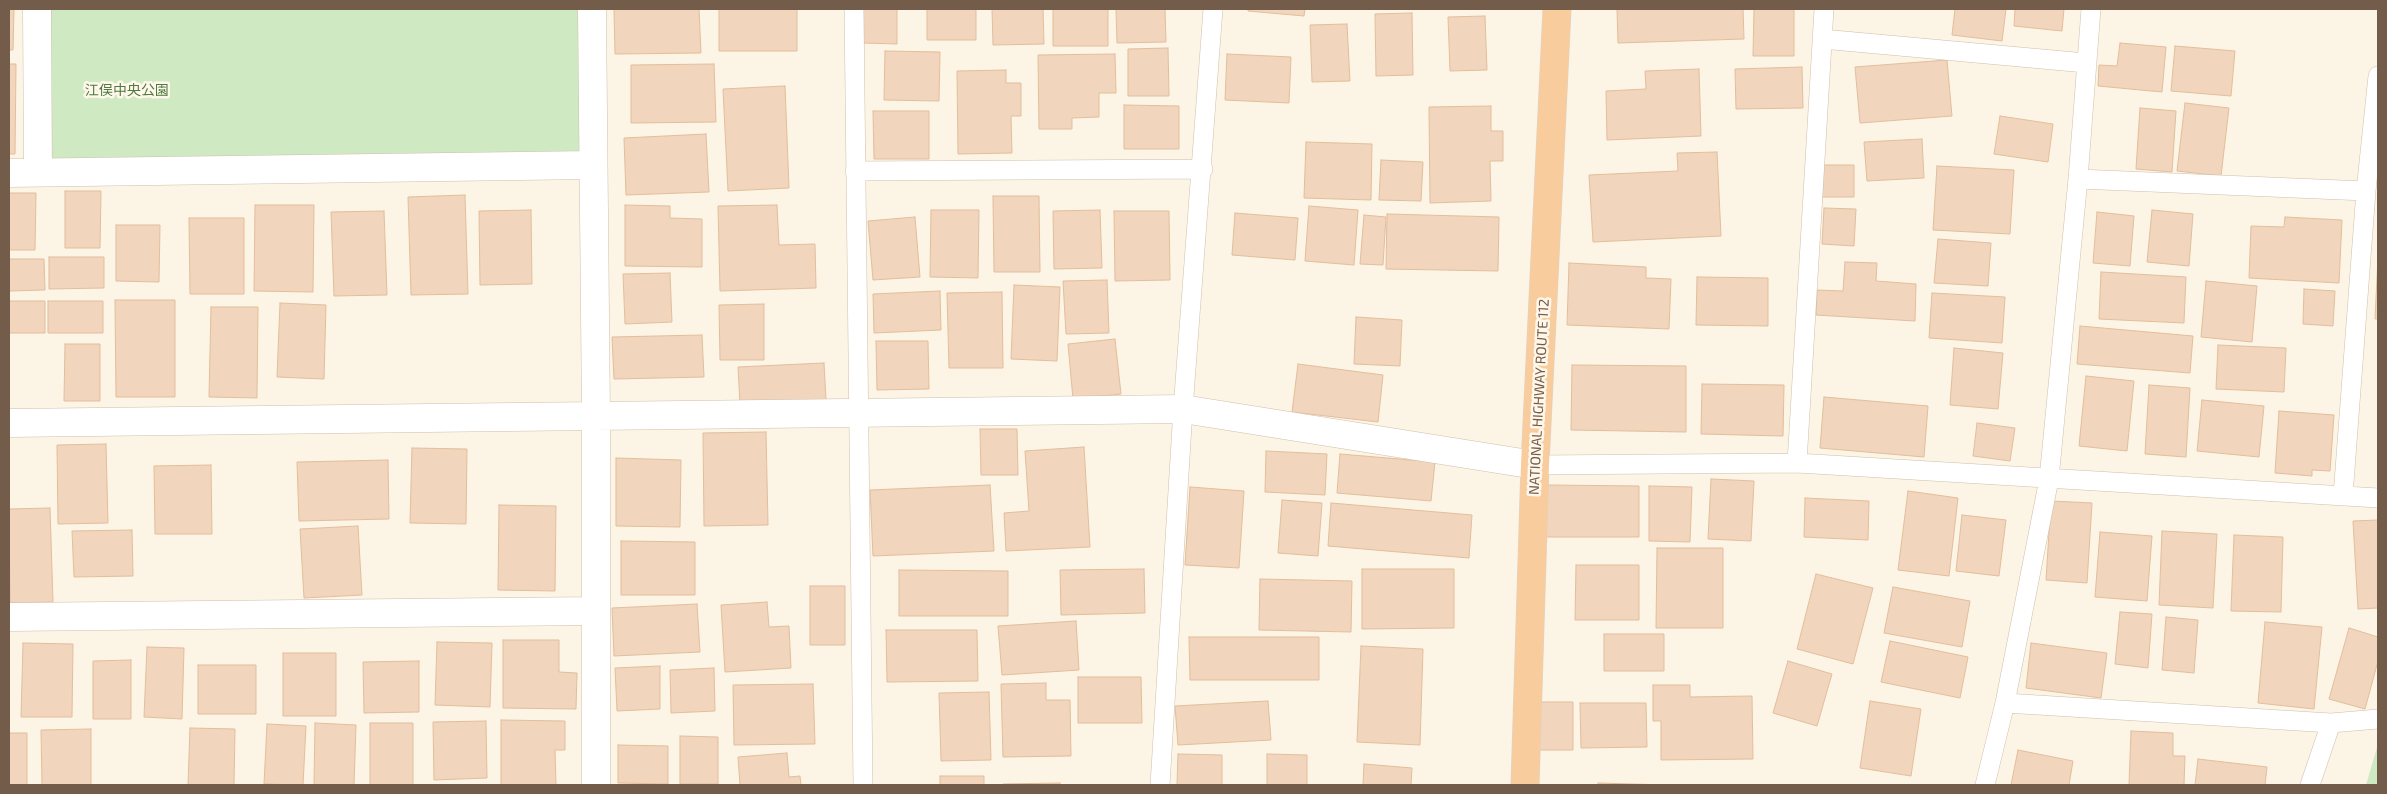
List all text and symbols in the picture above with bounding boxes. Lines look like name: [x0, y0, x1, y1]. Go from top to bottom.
park label: 江俣中央公園: [85, 82, 169, 98]
street label: NATIONAL HIGHWAY ROUTE 112: [1525, 298, 1553, 496]

